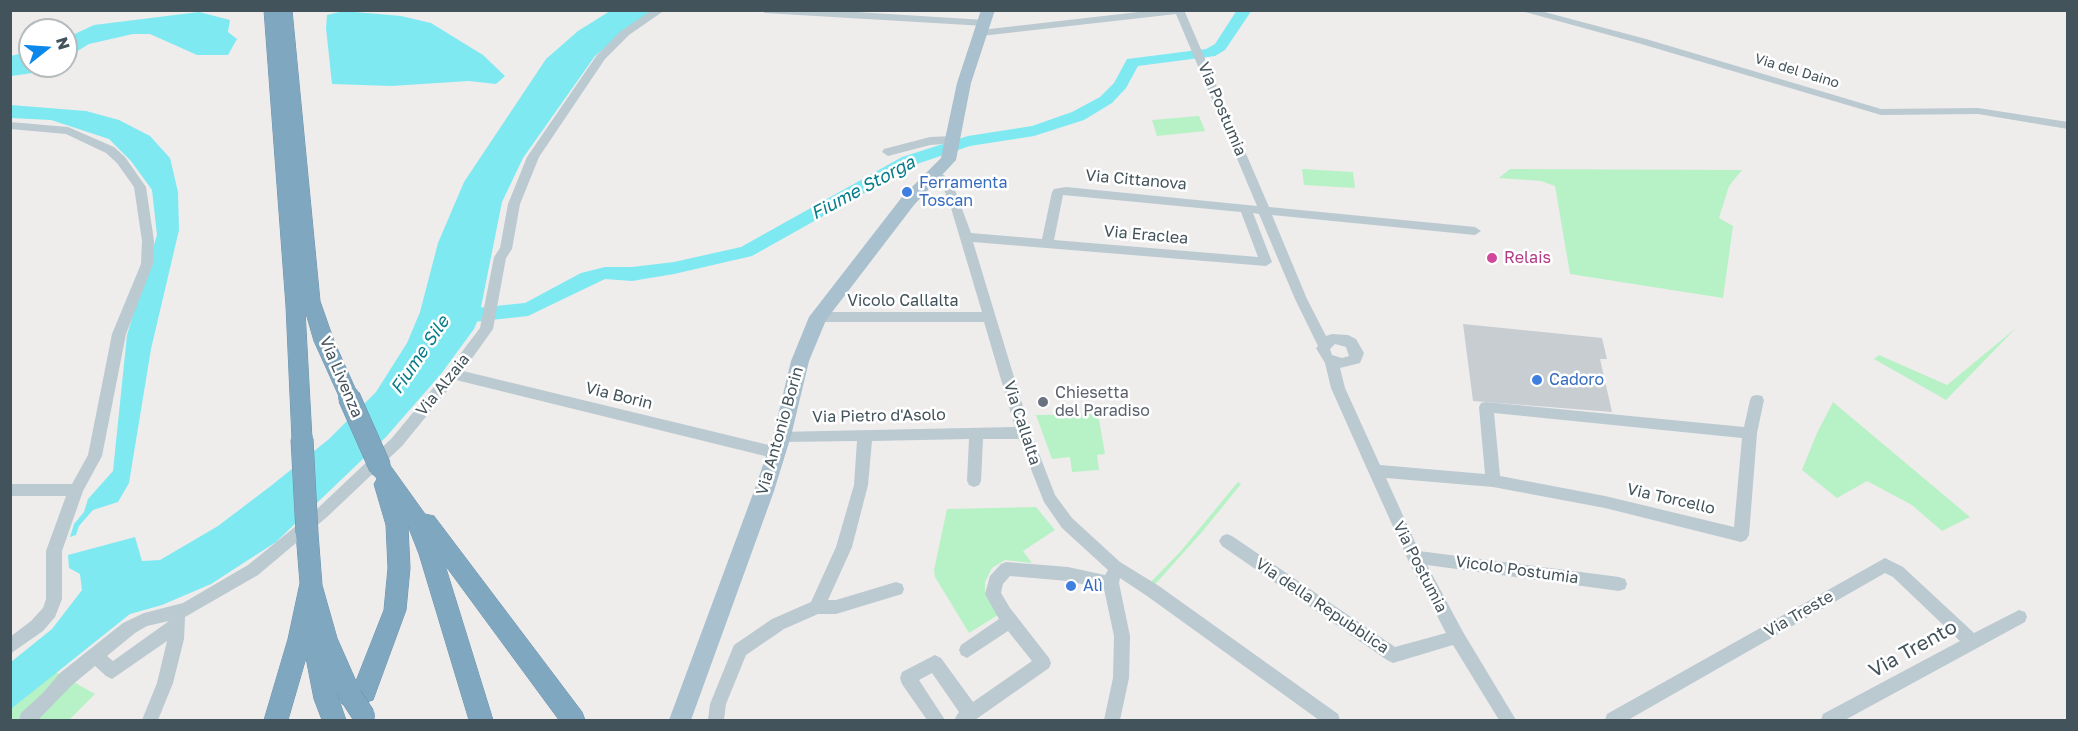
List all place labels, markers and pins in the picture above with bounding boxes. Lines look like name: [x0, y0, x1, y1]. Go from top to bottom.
place label: Ferramenta Toscan: [919, 173, 1008, 211]
marker: Ferramenta Toscan: [900, 185, 914, 199]
place label: Relais: [1504, 248, 1551, 268]
marker: Relais: [1485, 251, 1499, 265]
place label: Cadoro: [1549, 370, 1604, 390]
marker: Cadoro: [1530, 373, 1544, 387]
place label: Chiesetta del Paradiso: [1055, 383, 1150, 421]
marker: Chiesetta del Paradiso: [1036, 395, 1050, 409]
place label: Alì: [1083, 576, 1103, 596]
marker: Alì: [1064, 579, 1078, 593]

